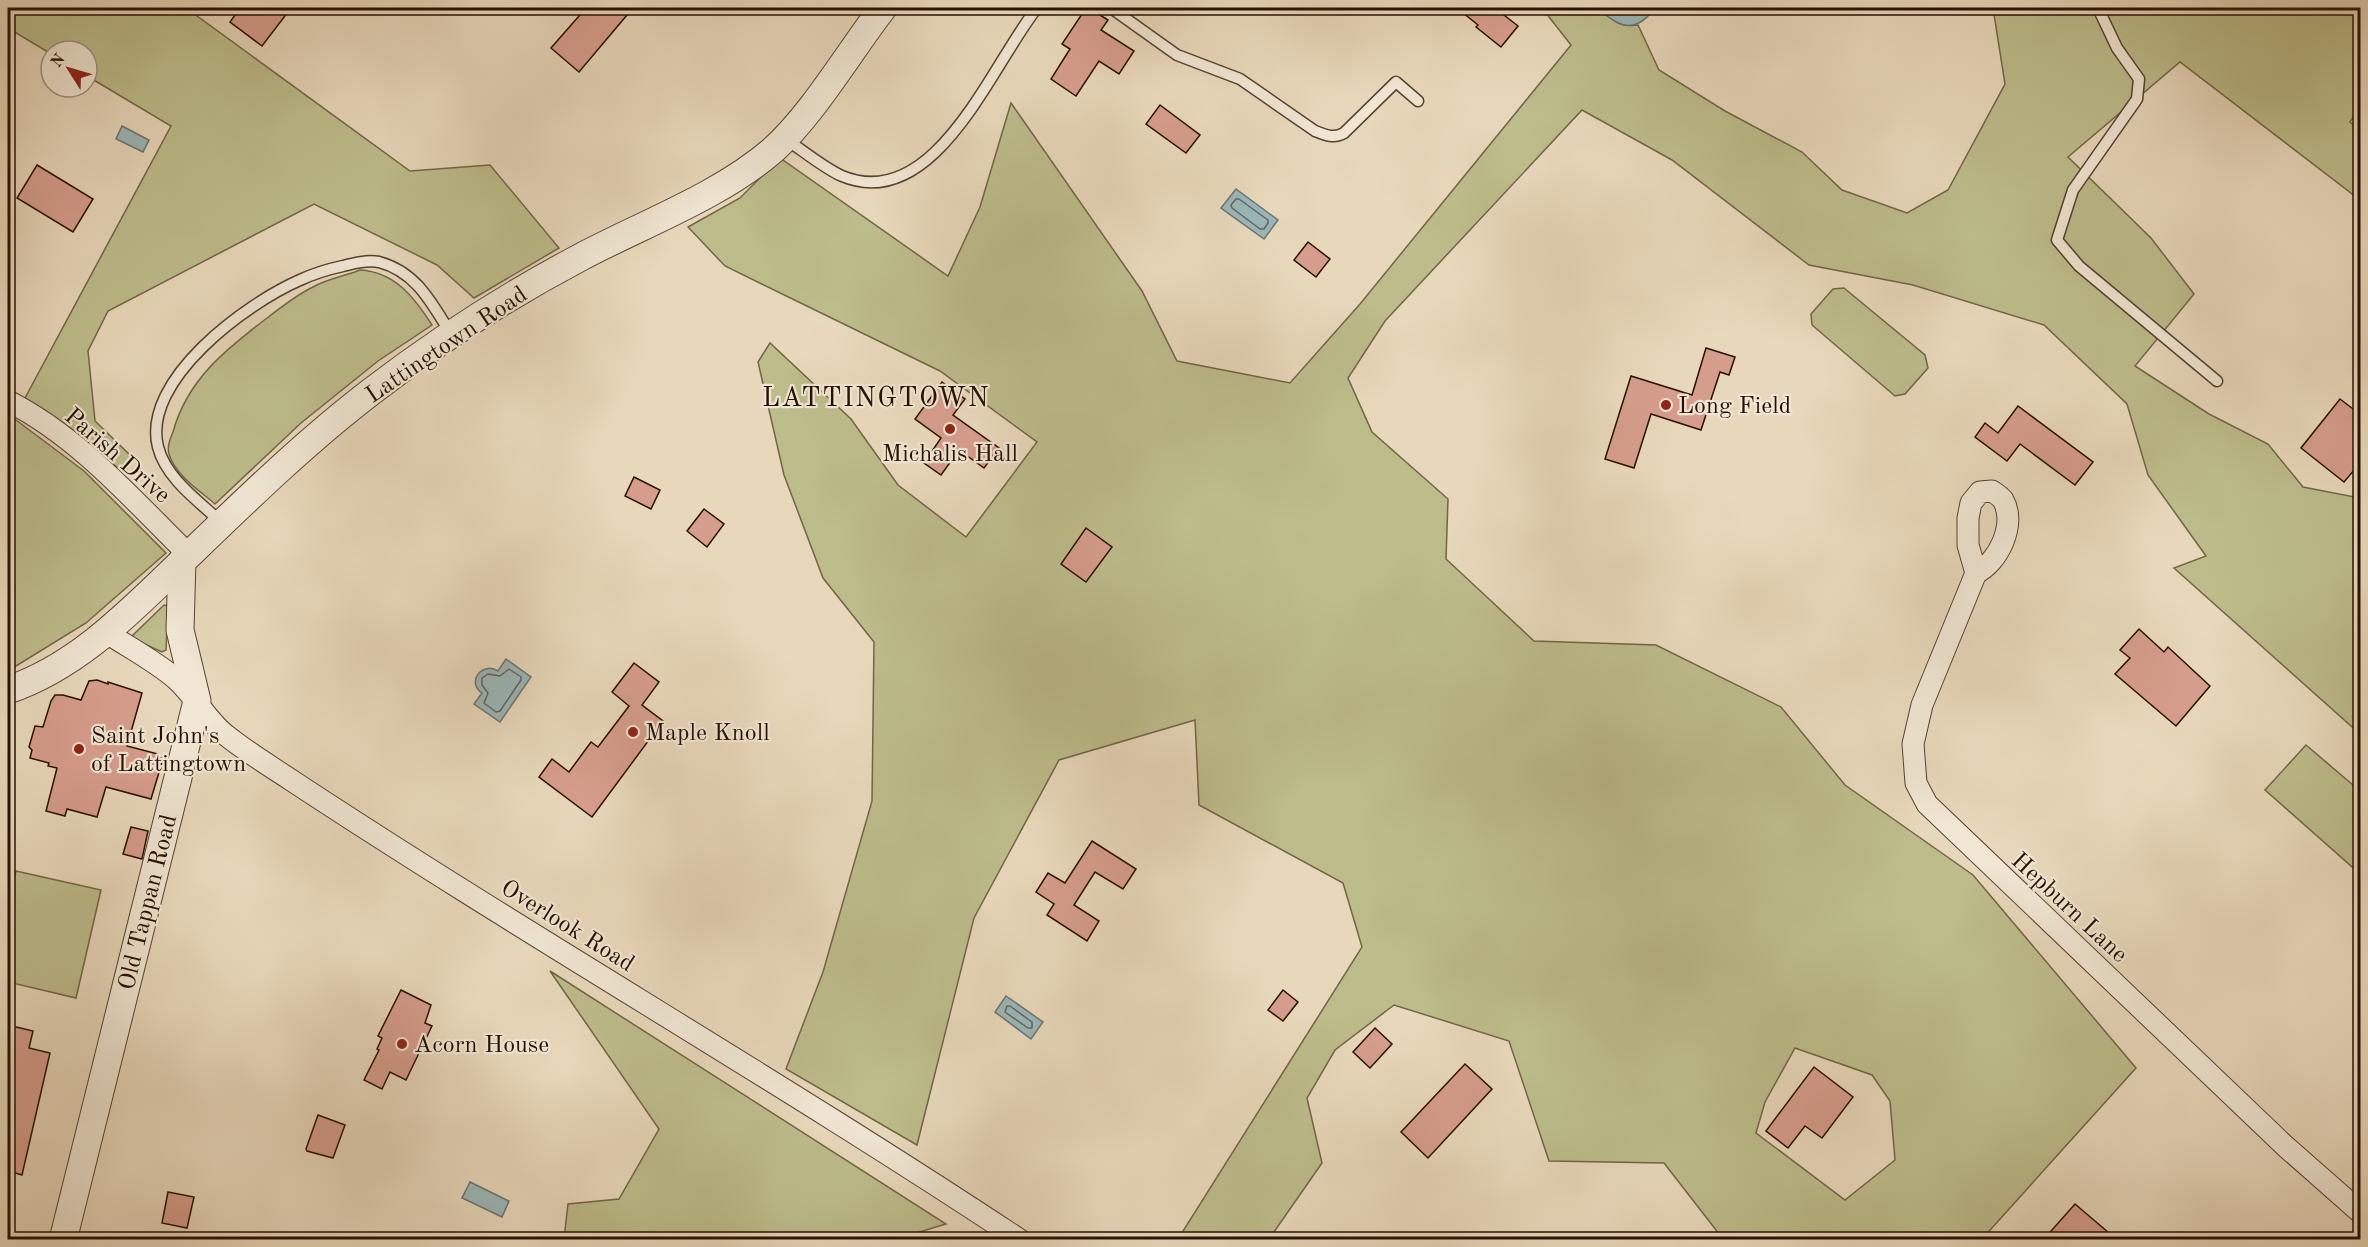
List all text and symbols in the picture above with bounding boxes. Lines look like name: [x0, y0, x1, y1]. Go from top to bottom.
north arrow: [39, 39, 99, 99]
text: N: [49, 51, 69, 71]
street label: Lattingtown Road: [362, 283, 532, 408]
district label: LATTINGTOWN: [762, 385, 990, 412]
place label: Long Field: [1678, 395, 1791, 419]
marker: Long Field: [1659, 398, 1673, 412]
street label: Parish Drive: [59, 404, 174, 509]
marker: Michalis Hall: [943, 422, 957, 436]
place label: Michalis Hall: [882, 443, 1018, 467]
place label: Maple Knoll: [645, 722, 770, 746]
place label: Saint John's of Lattingtown: [91, 725, 246, 777]
marker: Maple Knoll: [626, 725, 640, 739]
marker: Saint John's of Lattingtown: [72, 742, 86, 756]
street label: Old Tappan Road: [116, 812, 182, 993]
street label: Hepburn Lane: [2006, 849, 2131, 968]
street label: Overlook Road: [496, 876, 638, 977]
place label: Acorn House: [414, 1034, 549, 1058]
marker: Acorn House: [395, 1037, 409, 1051]

